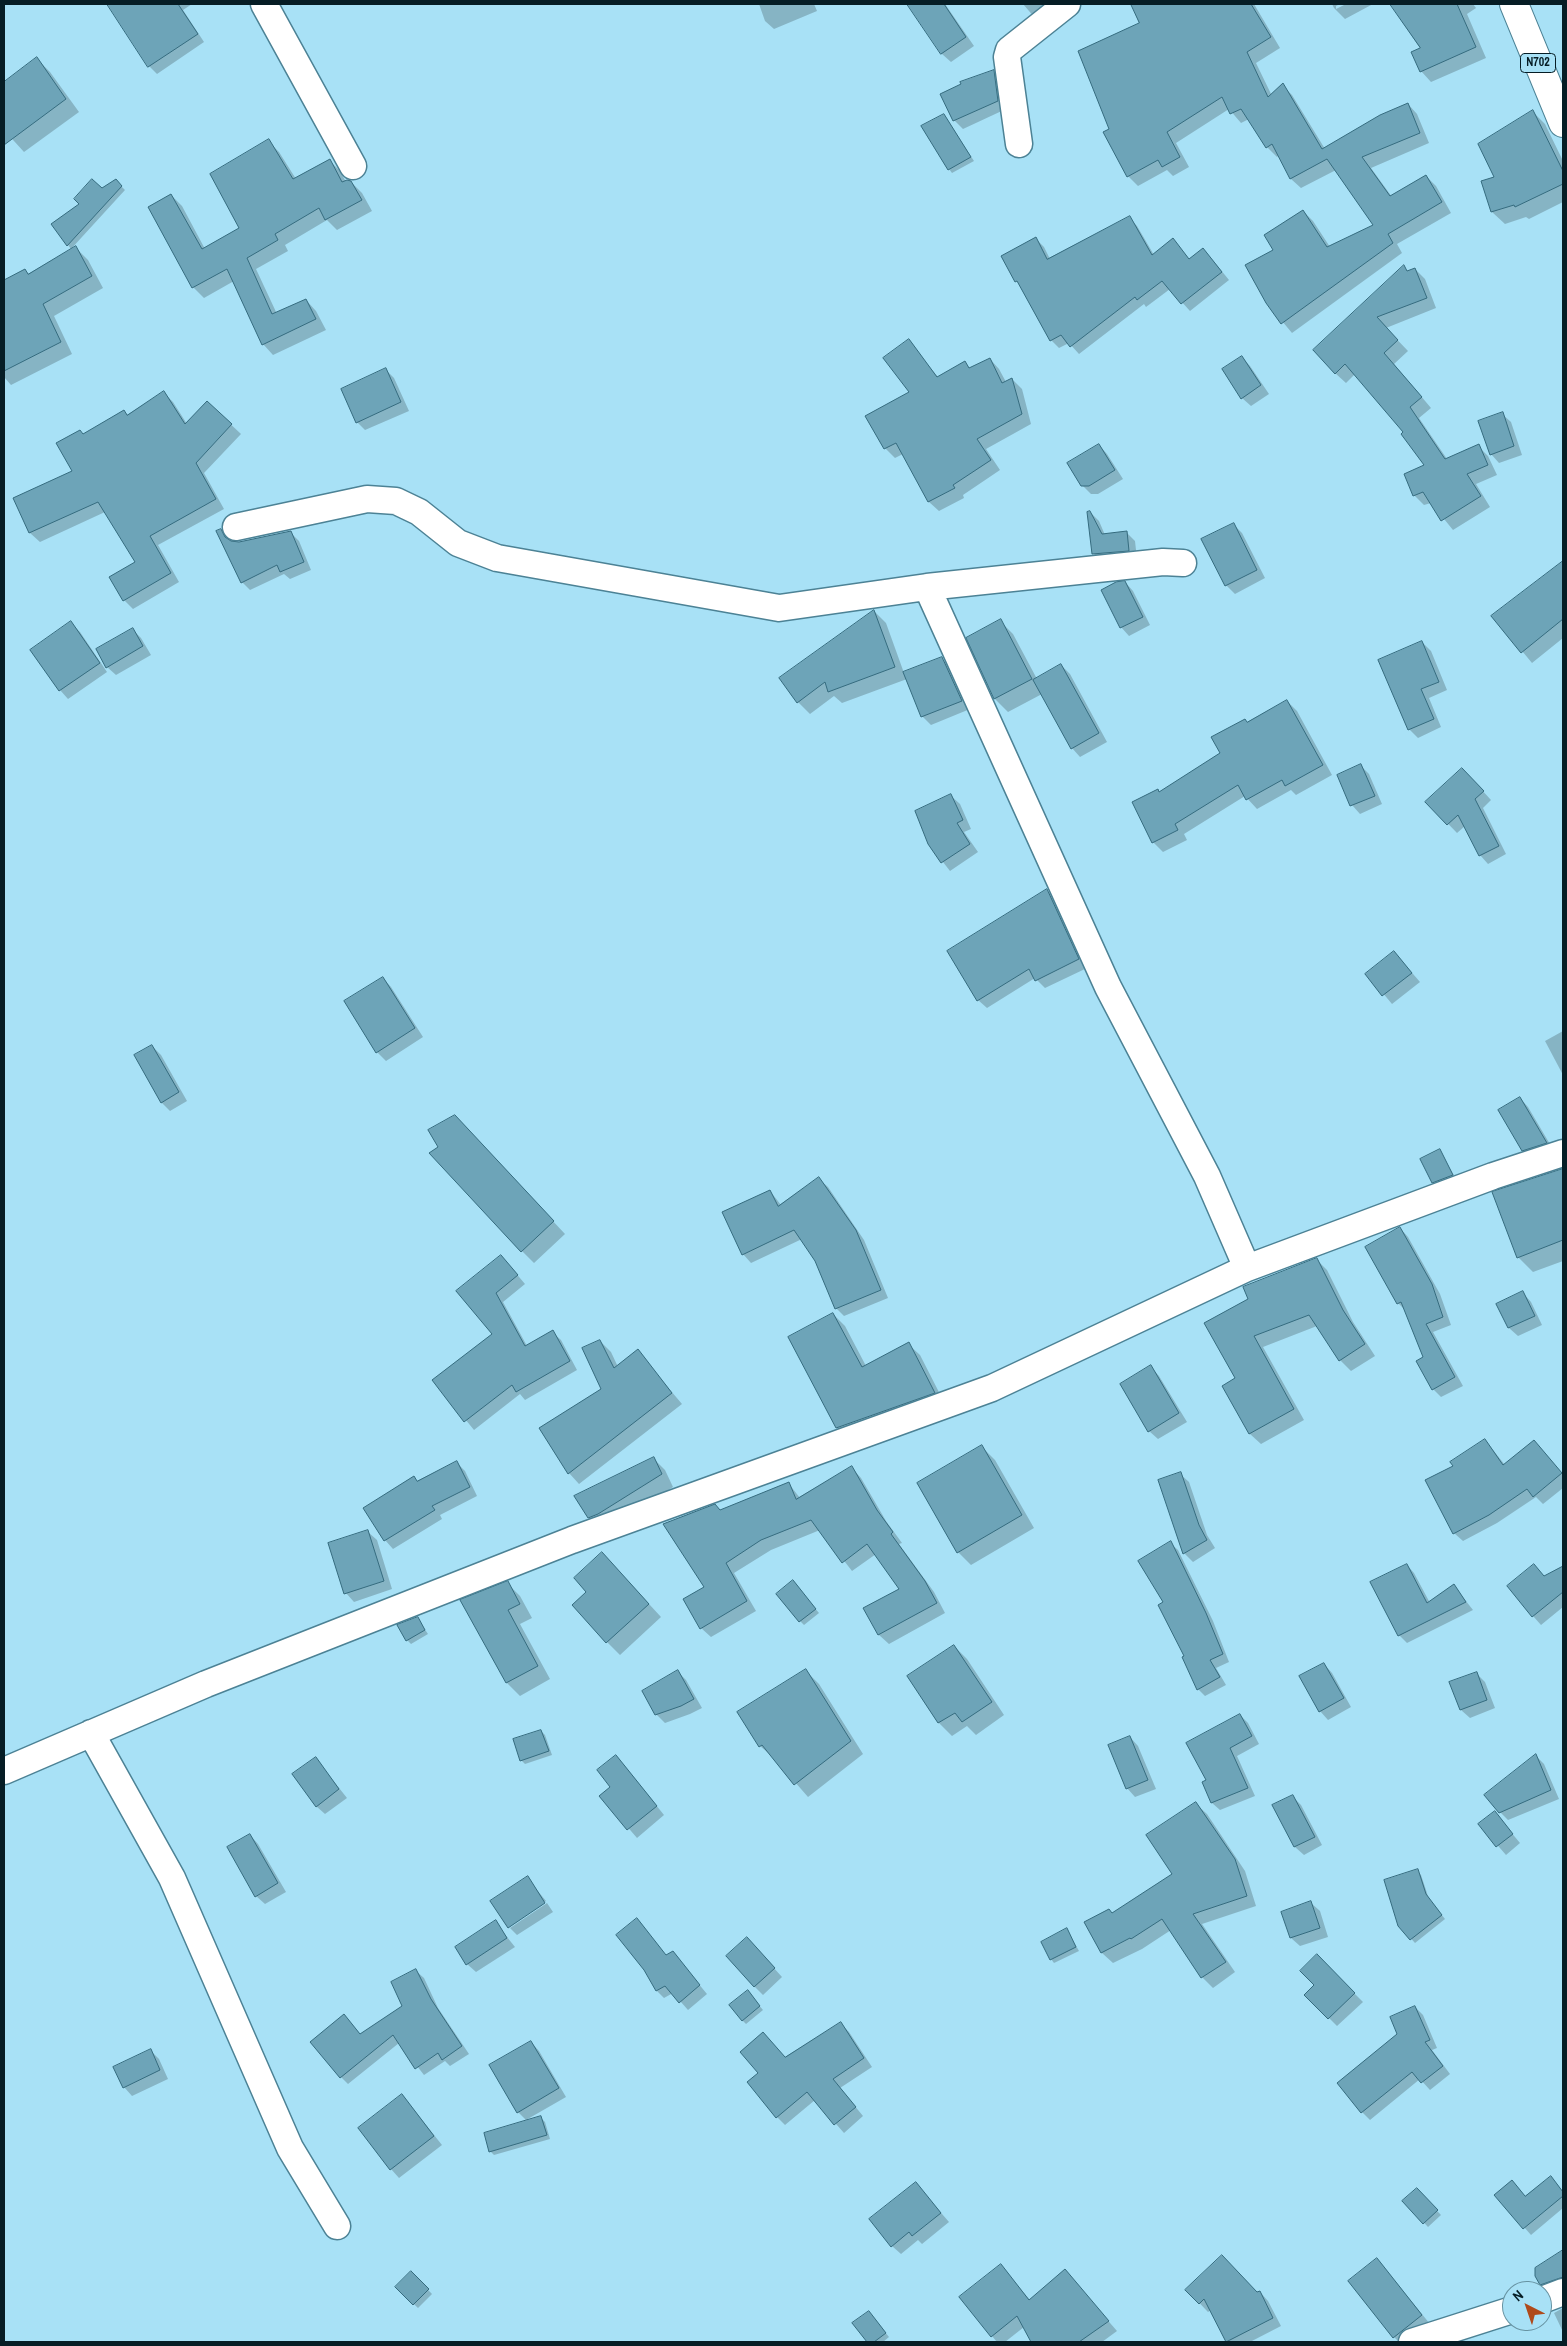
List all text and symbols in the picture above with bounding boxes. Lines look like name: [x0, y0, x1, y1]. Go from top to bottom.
road number: N702: [1520, 54, 1556, 72]
north arrow: [1502, 2281, 1552, 2331]
text: N: [1509, 2286, 1527, 2305]

